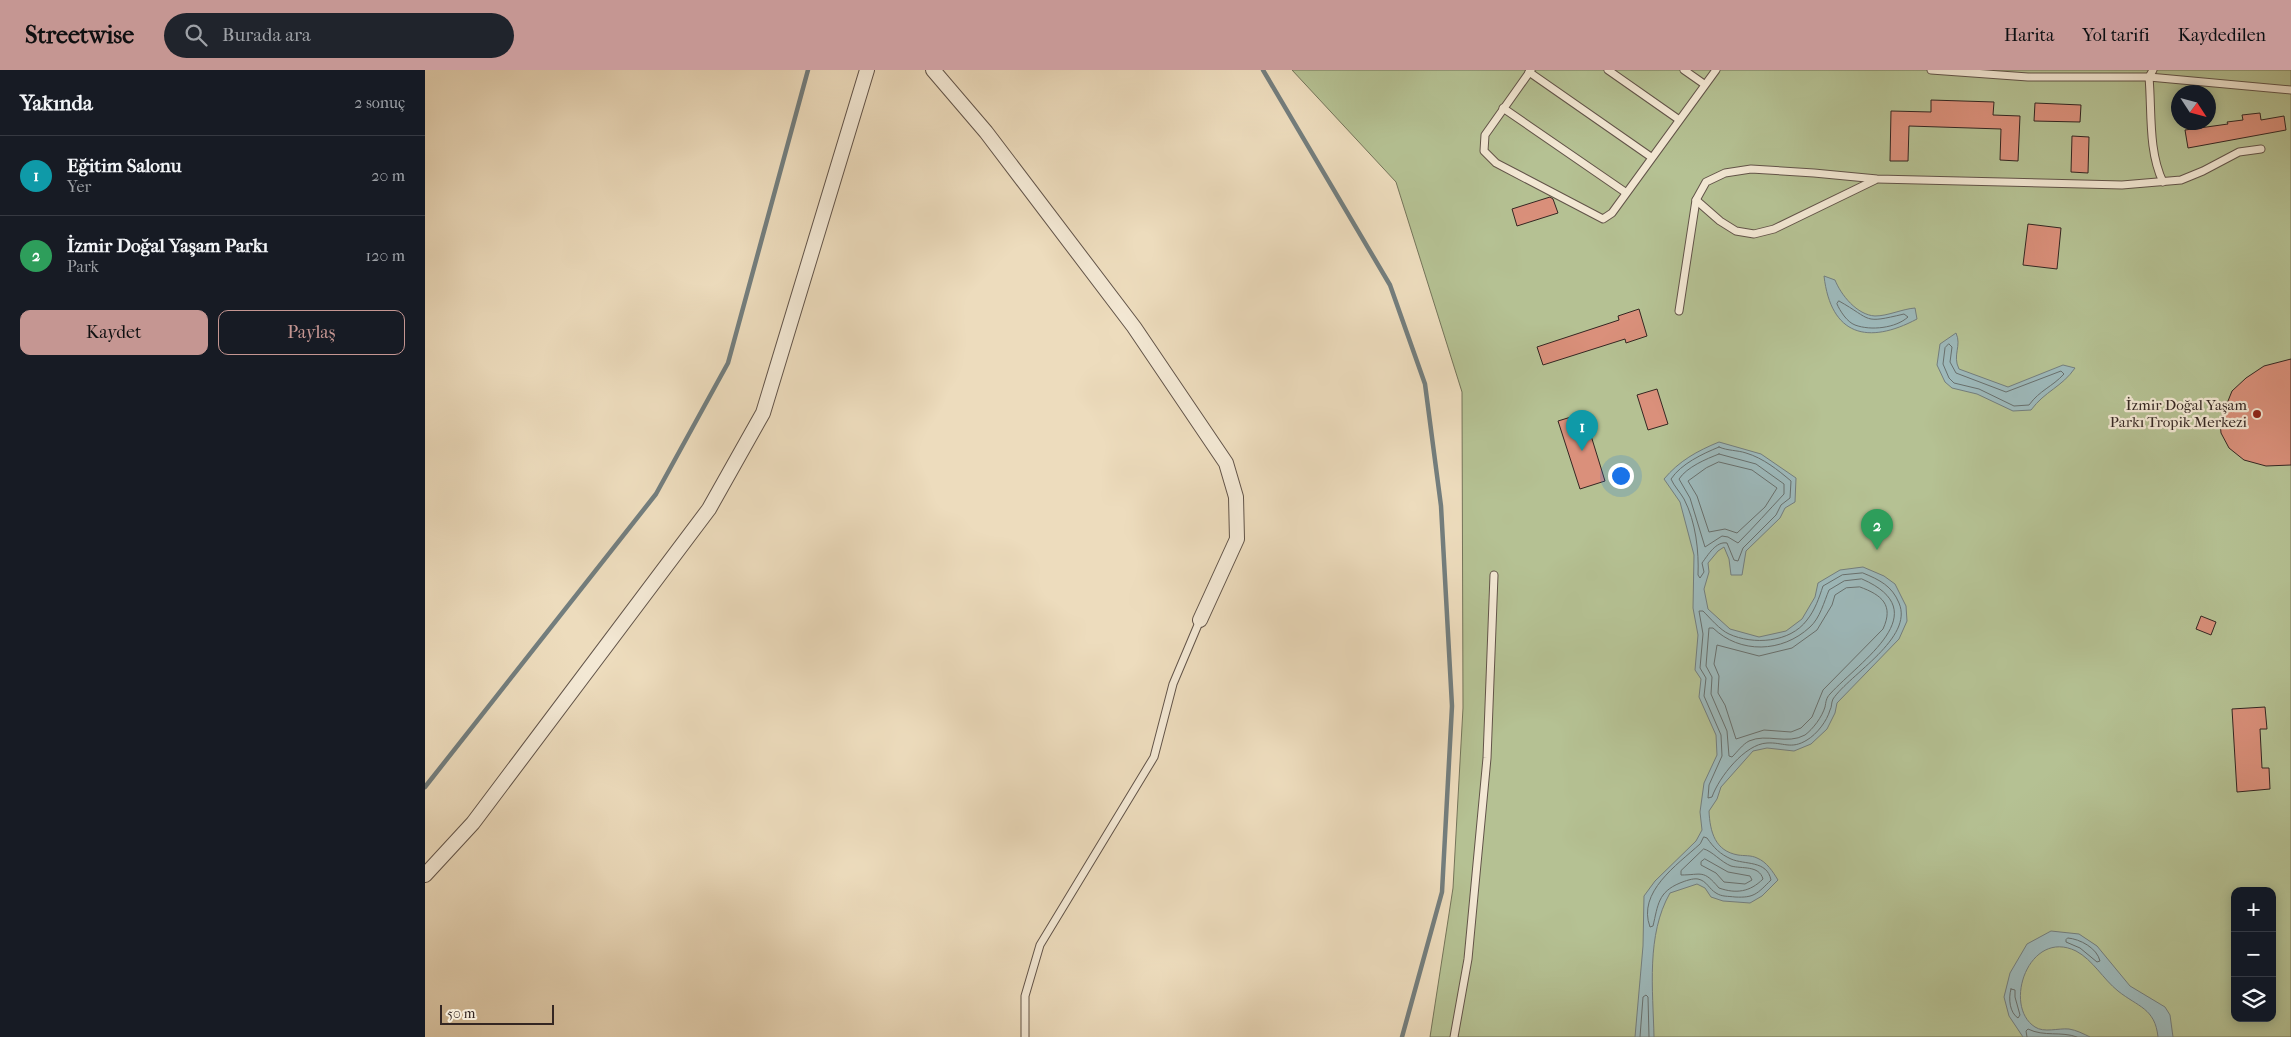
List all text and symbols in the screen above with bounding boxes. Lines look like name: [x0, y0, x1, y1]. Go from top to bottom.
search box: [164, 13, 514, 58]
text: Streetwise: [25, 21, 134, 49]
icon: search: [182, 21, 210, 49]
text: Burada ara: [222, 24, 311, 46]
text: Harita: [2004, 25, 2054, 46]
text: Yol tarifi: [2082, 25, 2150, 46]
text: Kaydedilen: [2178, 25, 2266, 46]
north arrow: [2171, 85, 2216, 130]
text: Yakında: [20, 91, 93, 115]
text: 2 sonuç: [354, 93, 405, 112]
text: Eğitim Salonu: [67, 155, 181, 177]
text: 1: [33, 166, 39, 185]
text: 20 m: [371, 166, 405, 185]
text: Yer: [67, 177, 91, 196]
text: İzmir Doğal Yaşam Parkı: [67, 235, 268, 257]
text: 2: [32, 246, 40, 265]
text: 120 m: [366, 246, 405, 265]
text: Park: [67, 257, 99, 276]
button: Kaydet: [20, 310, 208, 355]
button: Paylaş: [218, 310, 405, 355]
place label: İzmir Doğal Yaşam Parkı Tropik Merkezi: [2110, 396, 2248, 431]
marker: İzmir Doğal Yaşam Parkı Tropik Merkezi: [2251, 408, 2263, 420]
pin: 1: [1566, 410, 1598, 451]
your location: [1608, 463, 1634, 489]
pin: 2: [1861, 509, 1893, 550]
map controls: [2231, 887, 2276, 1022]
button: +: [2231, 887, 2276, 932]
button: −: [2231, 932, 2276, 977]
button: layers: [2231, 977, 2276, 1022]
scale bar: [440, 1002, 554, 1025]
text: 50 m: [447, 1005, 475, 1022]

